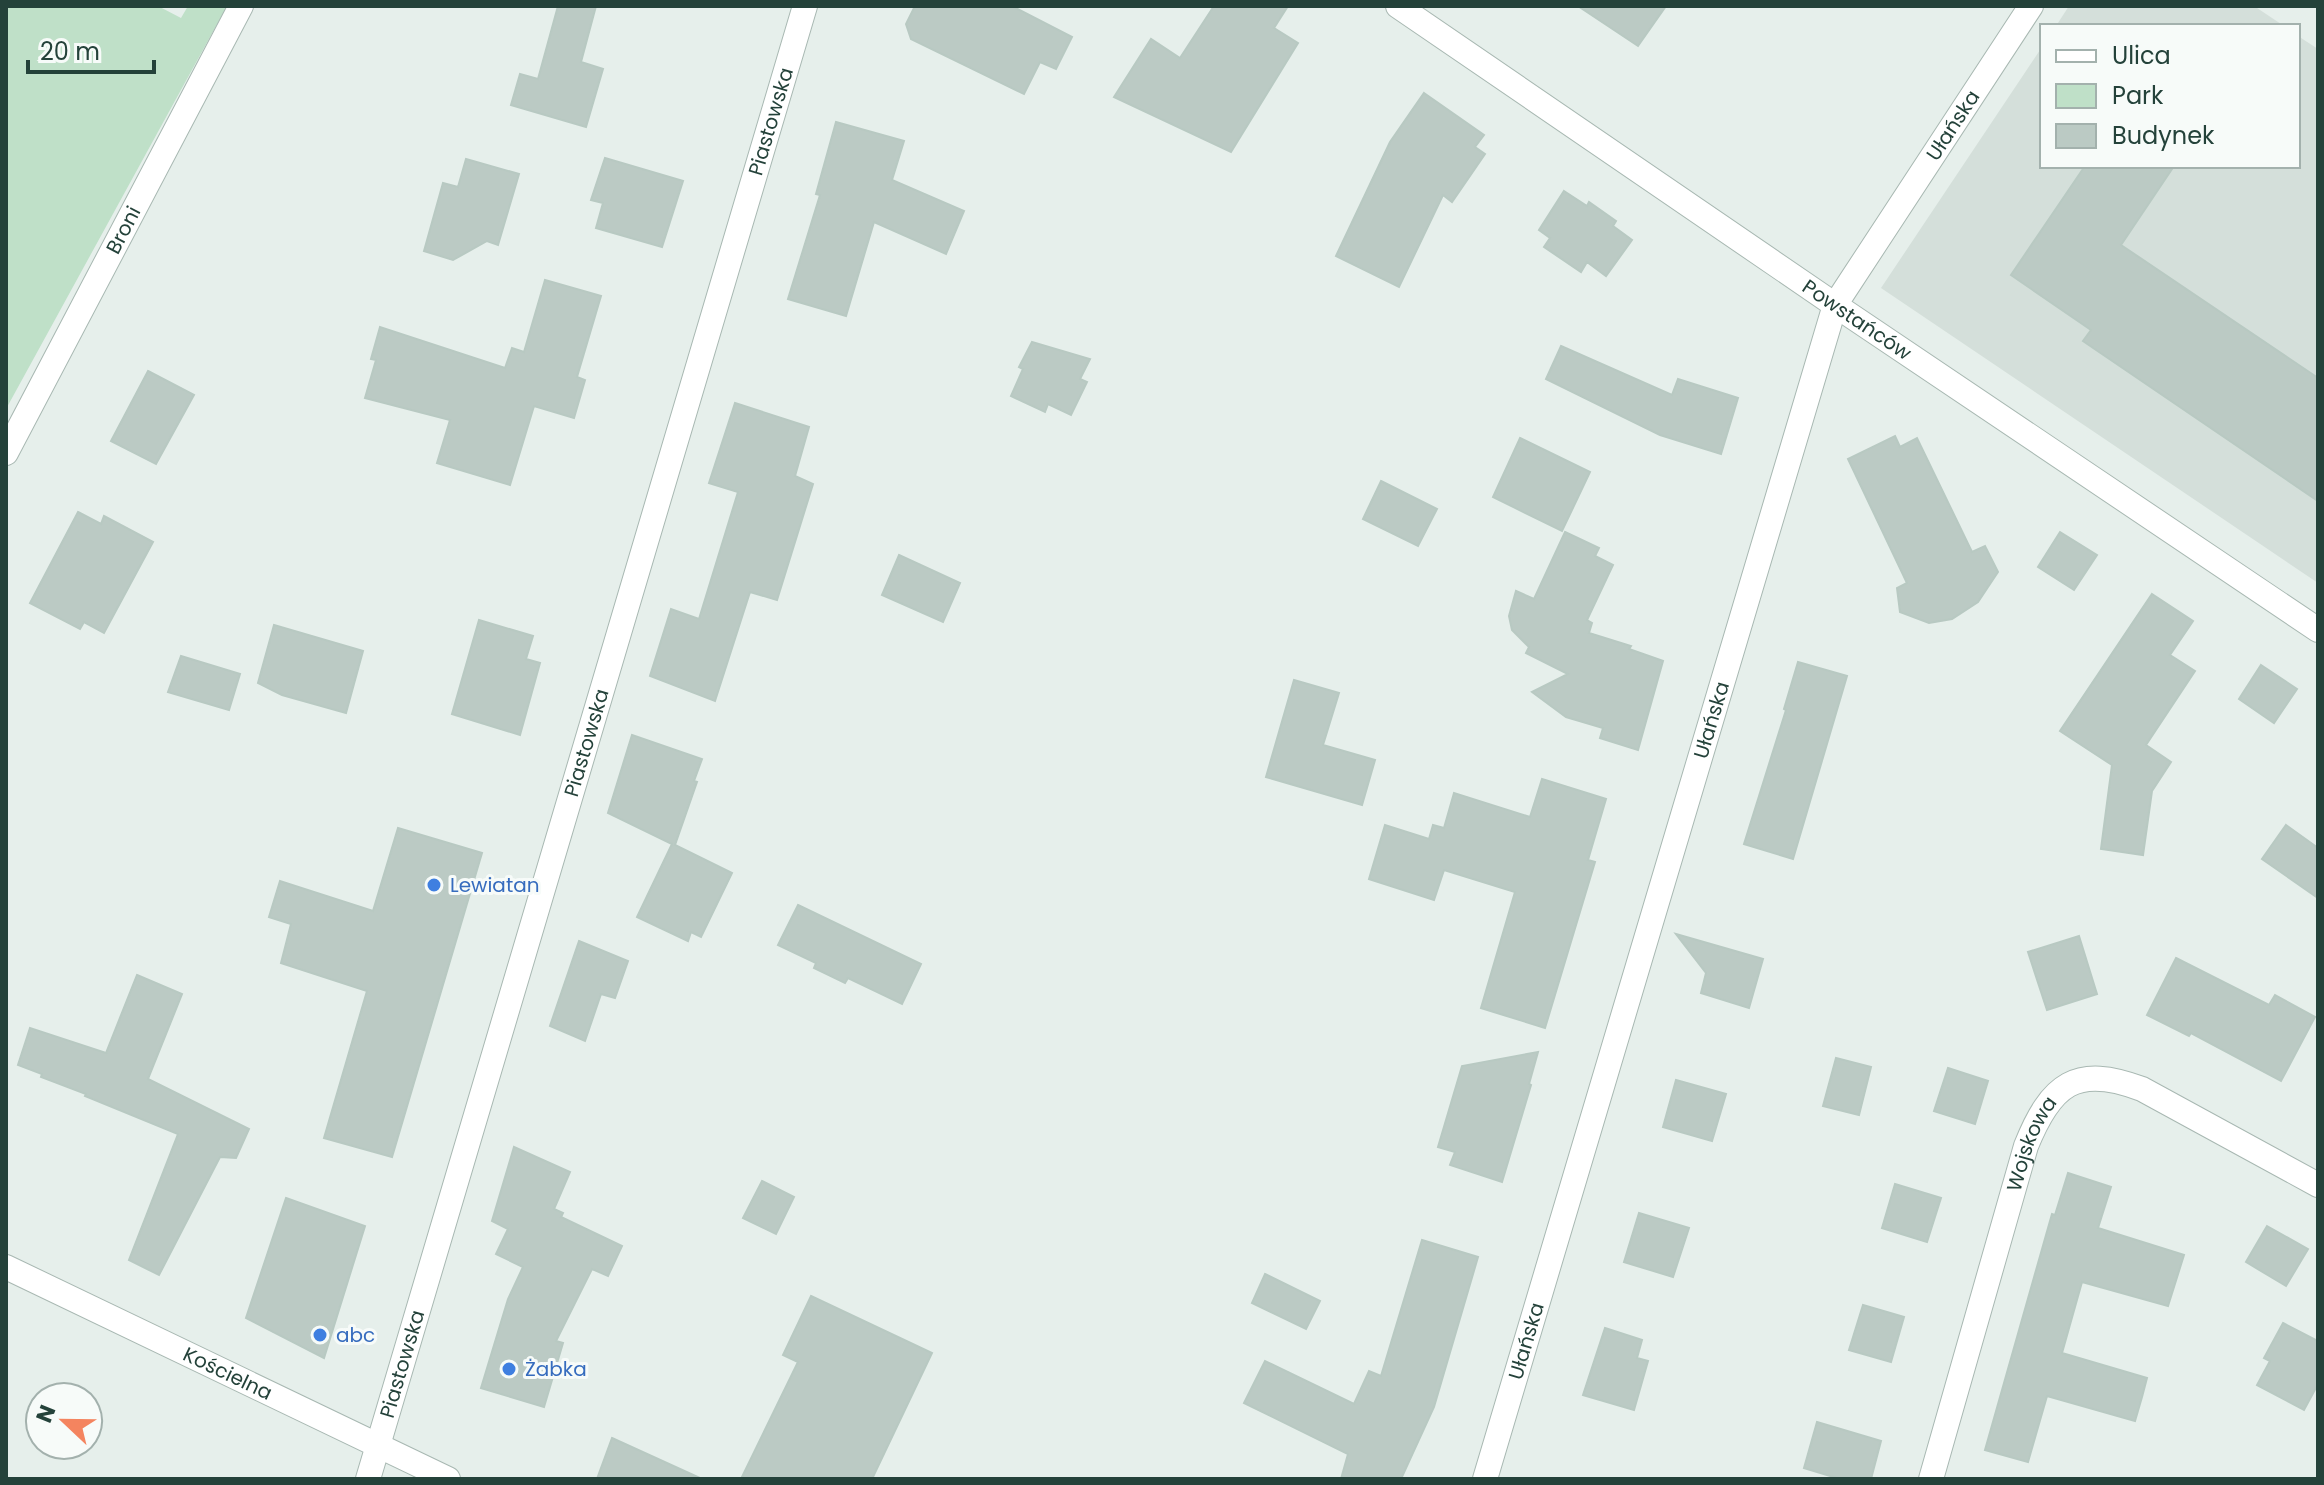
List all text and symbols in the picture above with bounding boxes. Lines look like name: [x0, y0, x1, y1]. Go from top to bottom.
scale bar: [28, 24, 154, 74]
legend: [2040, 24, 2300, 168]
text: 20 m: [40, 35, 100, 68]
text: Ulica: [2112, 39, 2171, 72]
street label: Piastowska: [741, 64, 800, 179]
text: Park: [2112, 79, 2164, 112]
street label: Ułańska: [1919, 84, 1986, 166]
text: Budynek: [2112, 119, 2215, 152]
street label: Broni: [99, 201, 147, 259]
street label: Powstańców: [1797, 273, 1918, 367]
street label: Ułańska: [1687, 678, 1736, 762]
street label: Piastowska: [557, 685, 616, 800]
place label: Lewiatan: [450, 871, 539, 899]
marker: Lewiatan: [425, 876, 443, 894]
street label: Wojskowa: [2000, 1090, 2063, 1195]
street label: Ułańska: [1501, 1299, 1551, 1383]
street label: Piastowska: [373, 1307, 431, 1421]
place label: abc: [336, 1321, 375, 1349]
marker: abc: [311, 1326, 329, 1344]
street label: Kościelna: [178, 1340, 277, 1407]
place label: Żabka: [525, 1355, 587, 1383]
marker: Żabka: [500, 1360, 518, 1378]
north arrow: [24, 1381, 104, 1461]
text: N: [28, 1400, 63, 1427]

